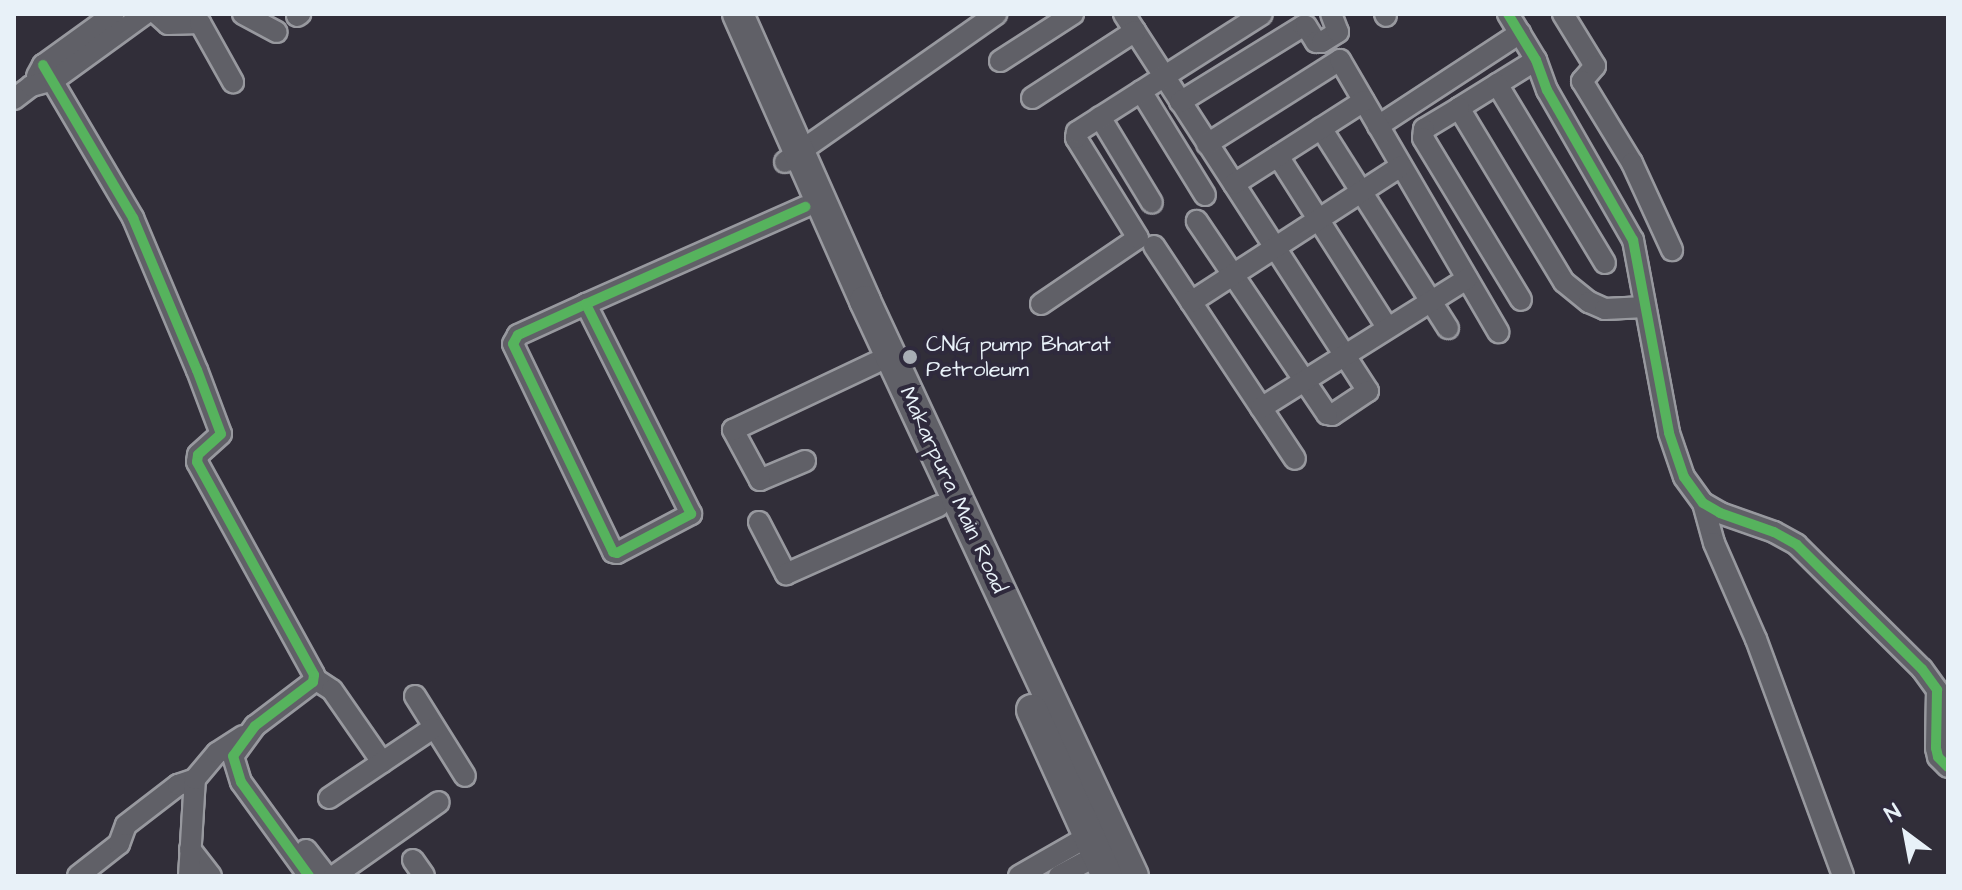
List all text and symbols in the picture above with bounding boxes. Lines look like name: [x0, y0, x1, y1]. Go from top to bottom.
place label: CNG pump Bharat Petroleum: [926, 331, 1111, 382]
marker: CNG pump Bharat Petroleum: [901, 348, 919, 366]
street label: Makarpura Main Road: [894, 383, 1012, 597]
north arrow: [1866, 794, 1946, 874]
text: N: [1879, 796, 1907, 830]

